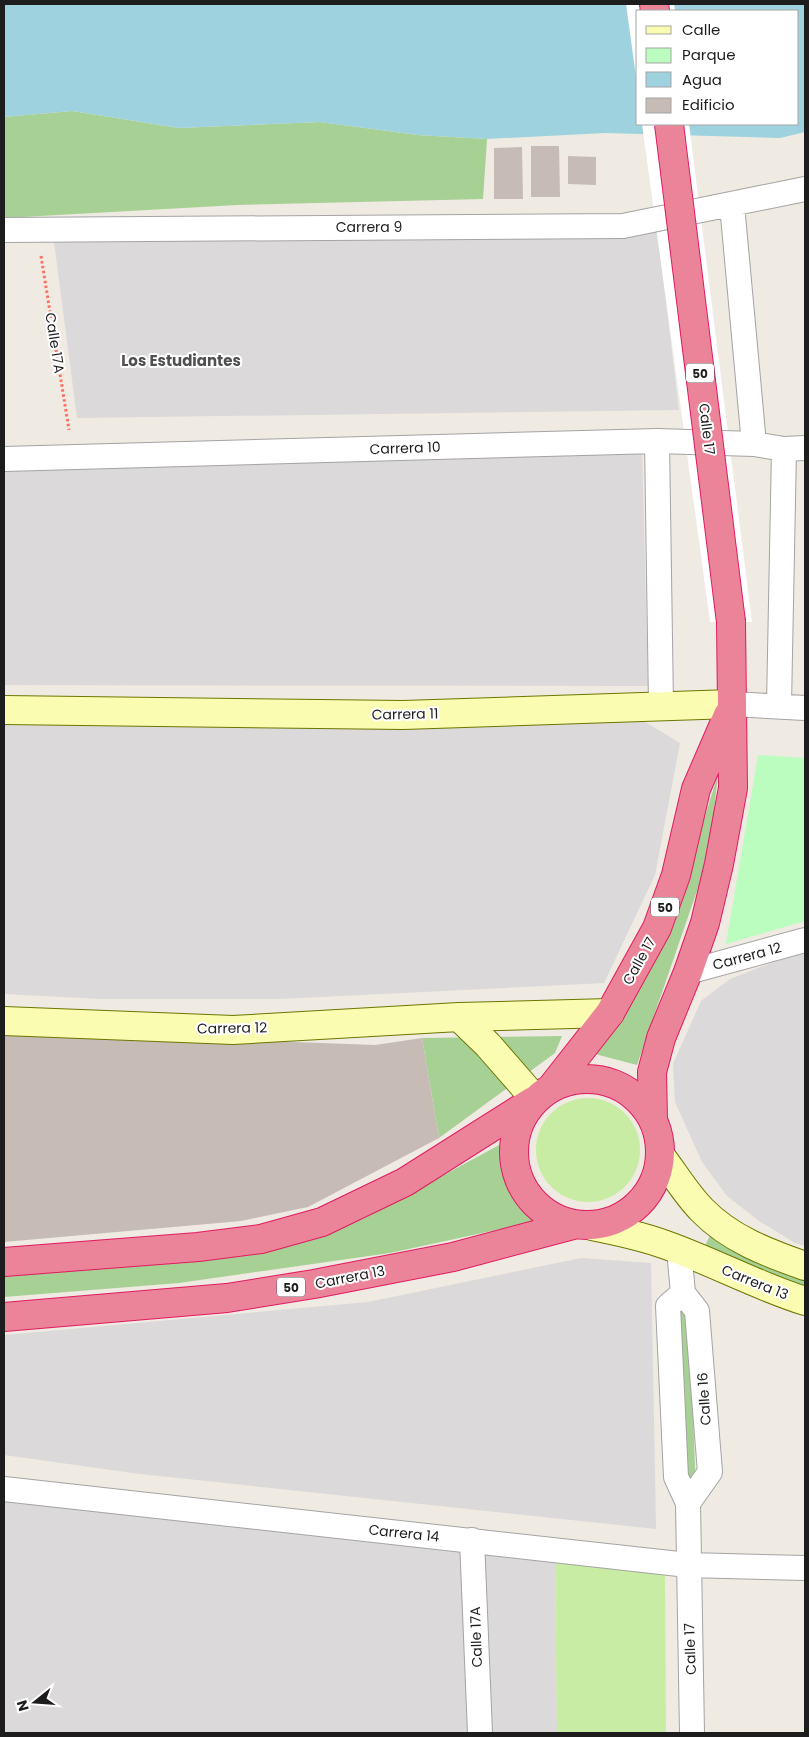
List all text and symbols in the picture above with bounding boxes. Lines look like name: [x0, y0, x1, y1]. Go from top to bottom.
legend: [636, 10, 799, 125]
text: Calle: [682, 19, 720, 40]
text: Parque: [682, 44, 735, 65]
text: Agua: [682, 69, 722, 90]
text: Edificio: [682, 94, 735, 115]
street label: Carrera 9: [336, 217, 402, 237]
street label: Calle 17A: [40, 311, 70, 375]
district label: Los Estudiantes: [121, 350, 241, 371]
road number: 50: [686, 363, 714, 382]
street label: Calle 17: [694, 402, 720, 456]
street label: Carrera 10: [369, 437, 441, 459]
street label: Carrera 11: [371, 703, 439, 725]
road number: 50: [651, 898, 679, 916]
street label: Calle 17: [618, 933, 660, 988]
street label: Carrera 12: [710, 937, 784, 975]
street label: Carrera 12: [197, 1017, 267, 1039]
street label: Carrera 13: [313, 1260, 387, 1294]
street label: Carrera 13: [719, 1260, 791, 1304]
road number: 50: [277, 1277, 305, 1296]
street label: Calle 16: [692, 1372, 716, 1426]
street label: Carrera 14: [368, 1519, 441, 1547]
street label: Calle 17A: [465, 1606, 487, 1668]
street label: Calle 17: [679, 1622, 701, 1675]
north arrow: [10, 1677, 60, 1727]
text: N: [11, 1698, 34, 1714]

